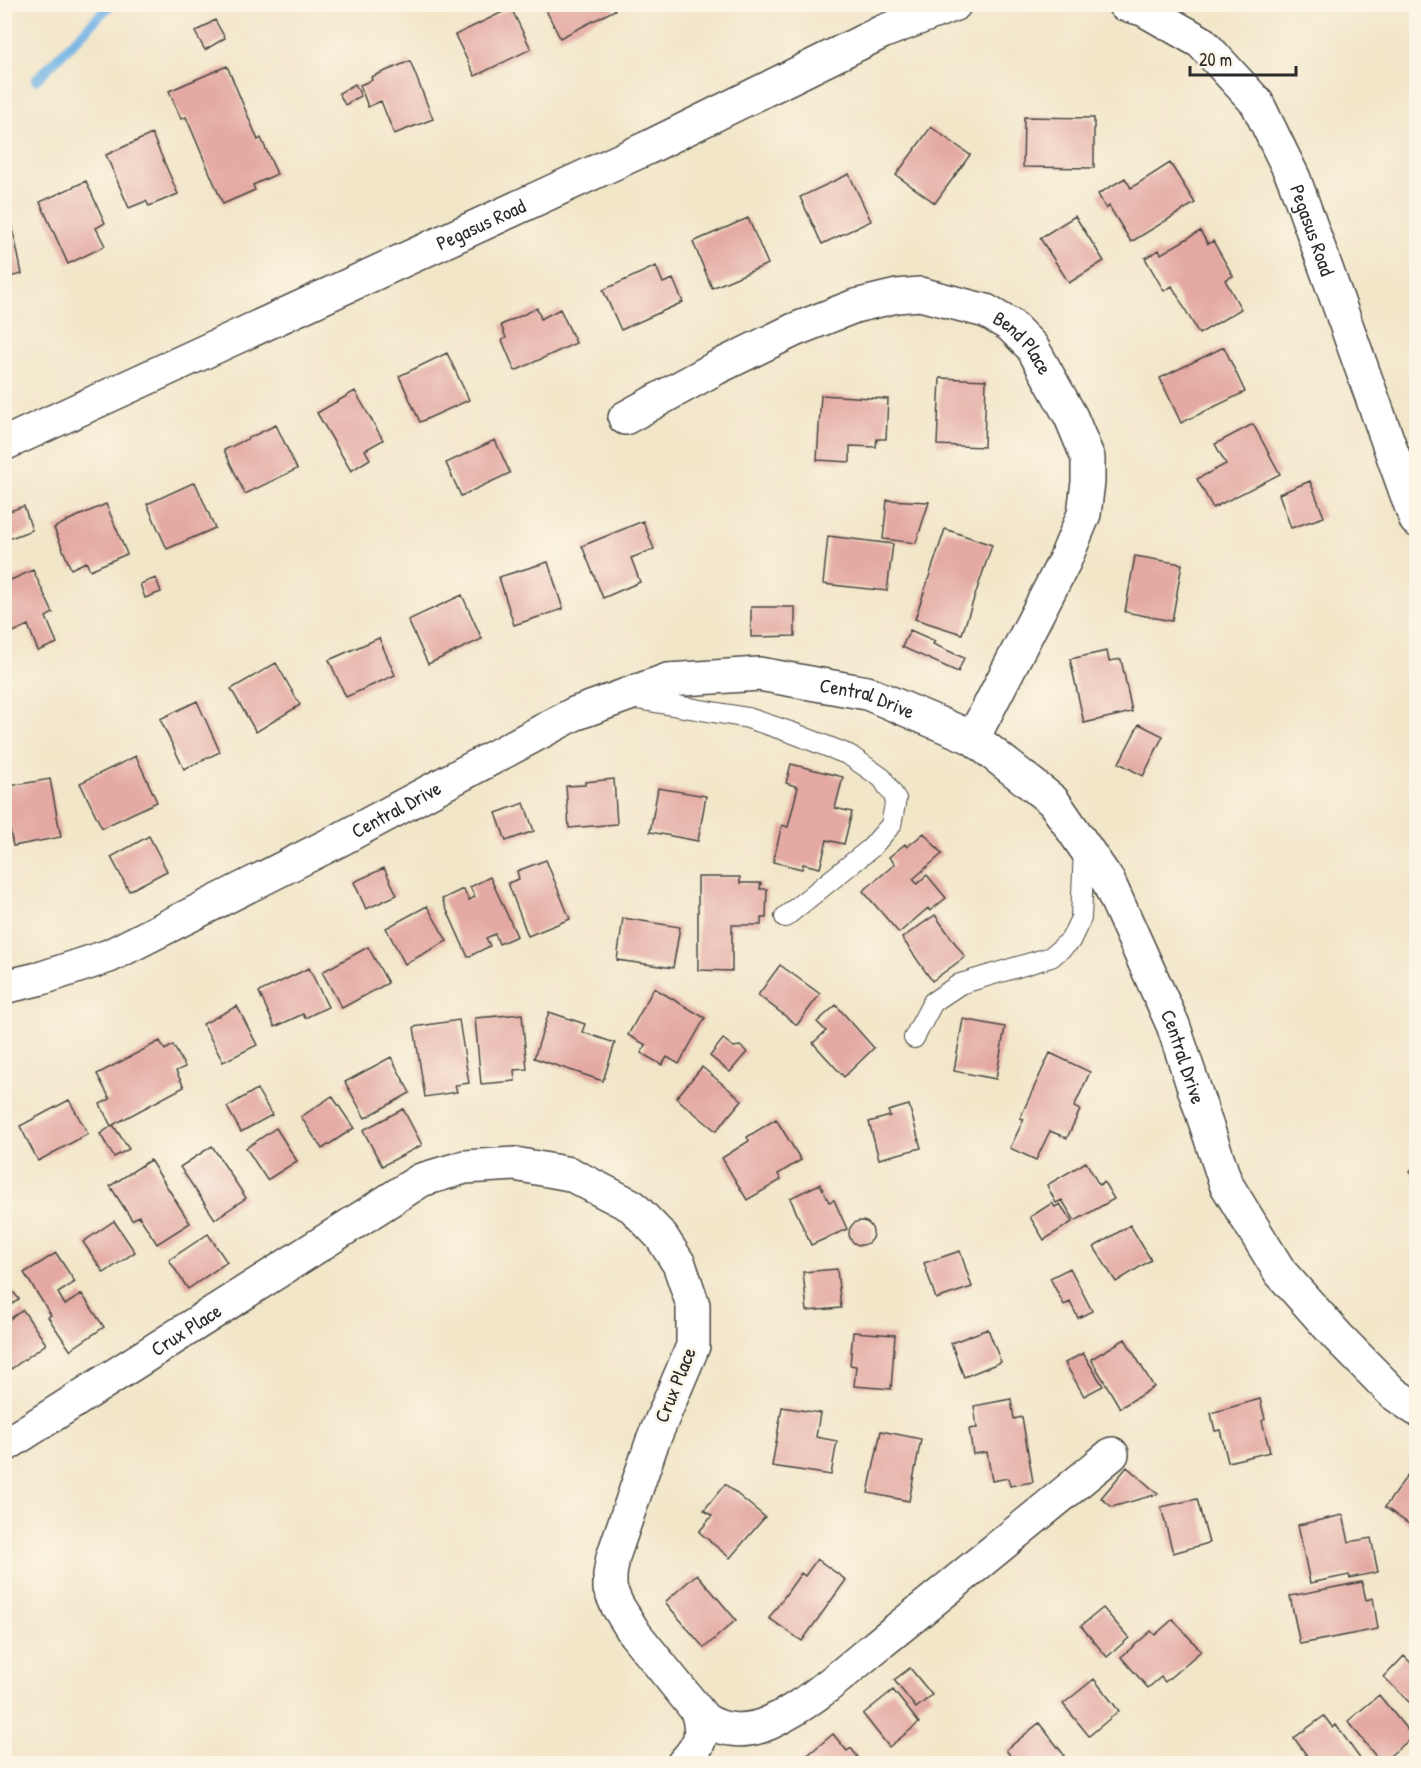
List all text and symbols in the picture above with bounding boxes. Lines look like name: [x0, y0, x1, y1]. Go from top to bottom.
scale bar: [1190, 39, 1296, 77]
text: 20 m: [1199, 47, 1232, 72]
street label: Pegasus Road: [1284, 181, 1342, 279]
street label: Pegasus Road: [432, 192, 530, 256]
street label: Bend Place: [988, 304, 1059, 379]
street label: Central Drive: [818, 671, 919, 725]
street label: Central Drive: [346, 774, 446, 844]
street label: Central Drive: [1155, 1005, 1212, 1107]
street label: Crux Place: [145, 1297, 226, 1362]
street label: Crux Place: [647, 1343, 702, 1426]

